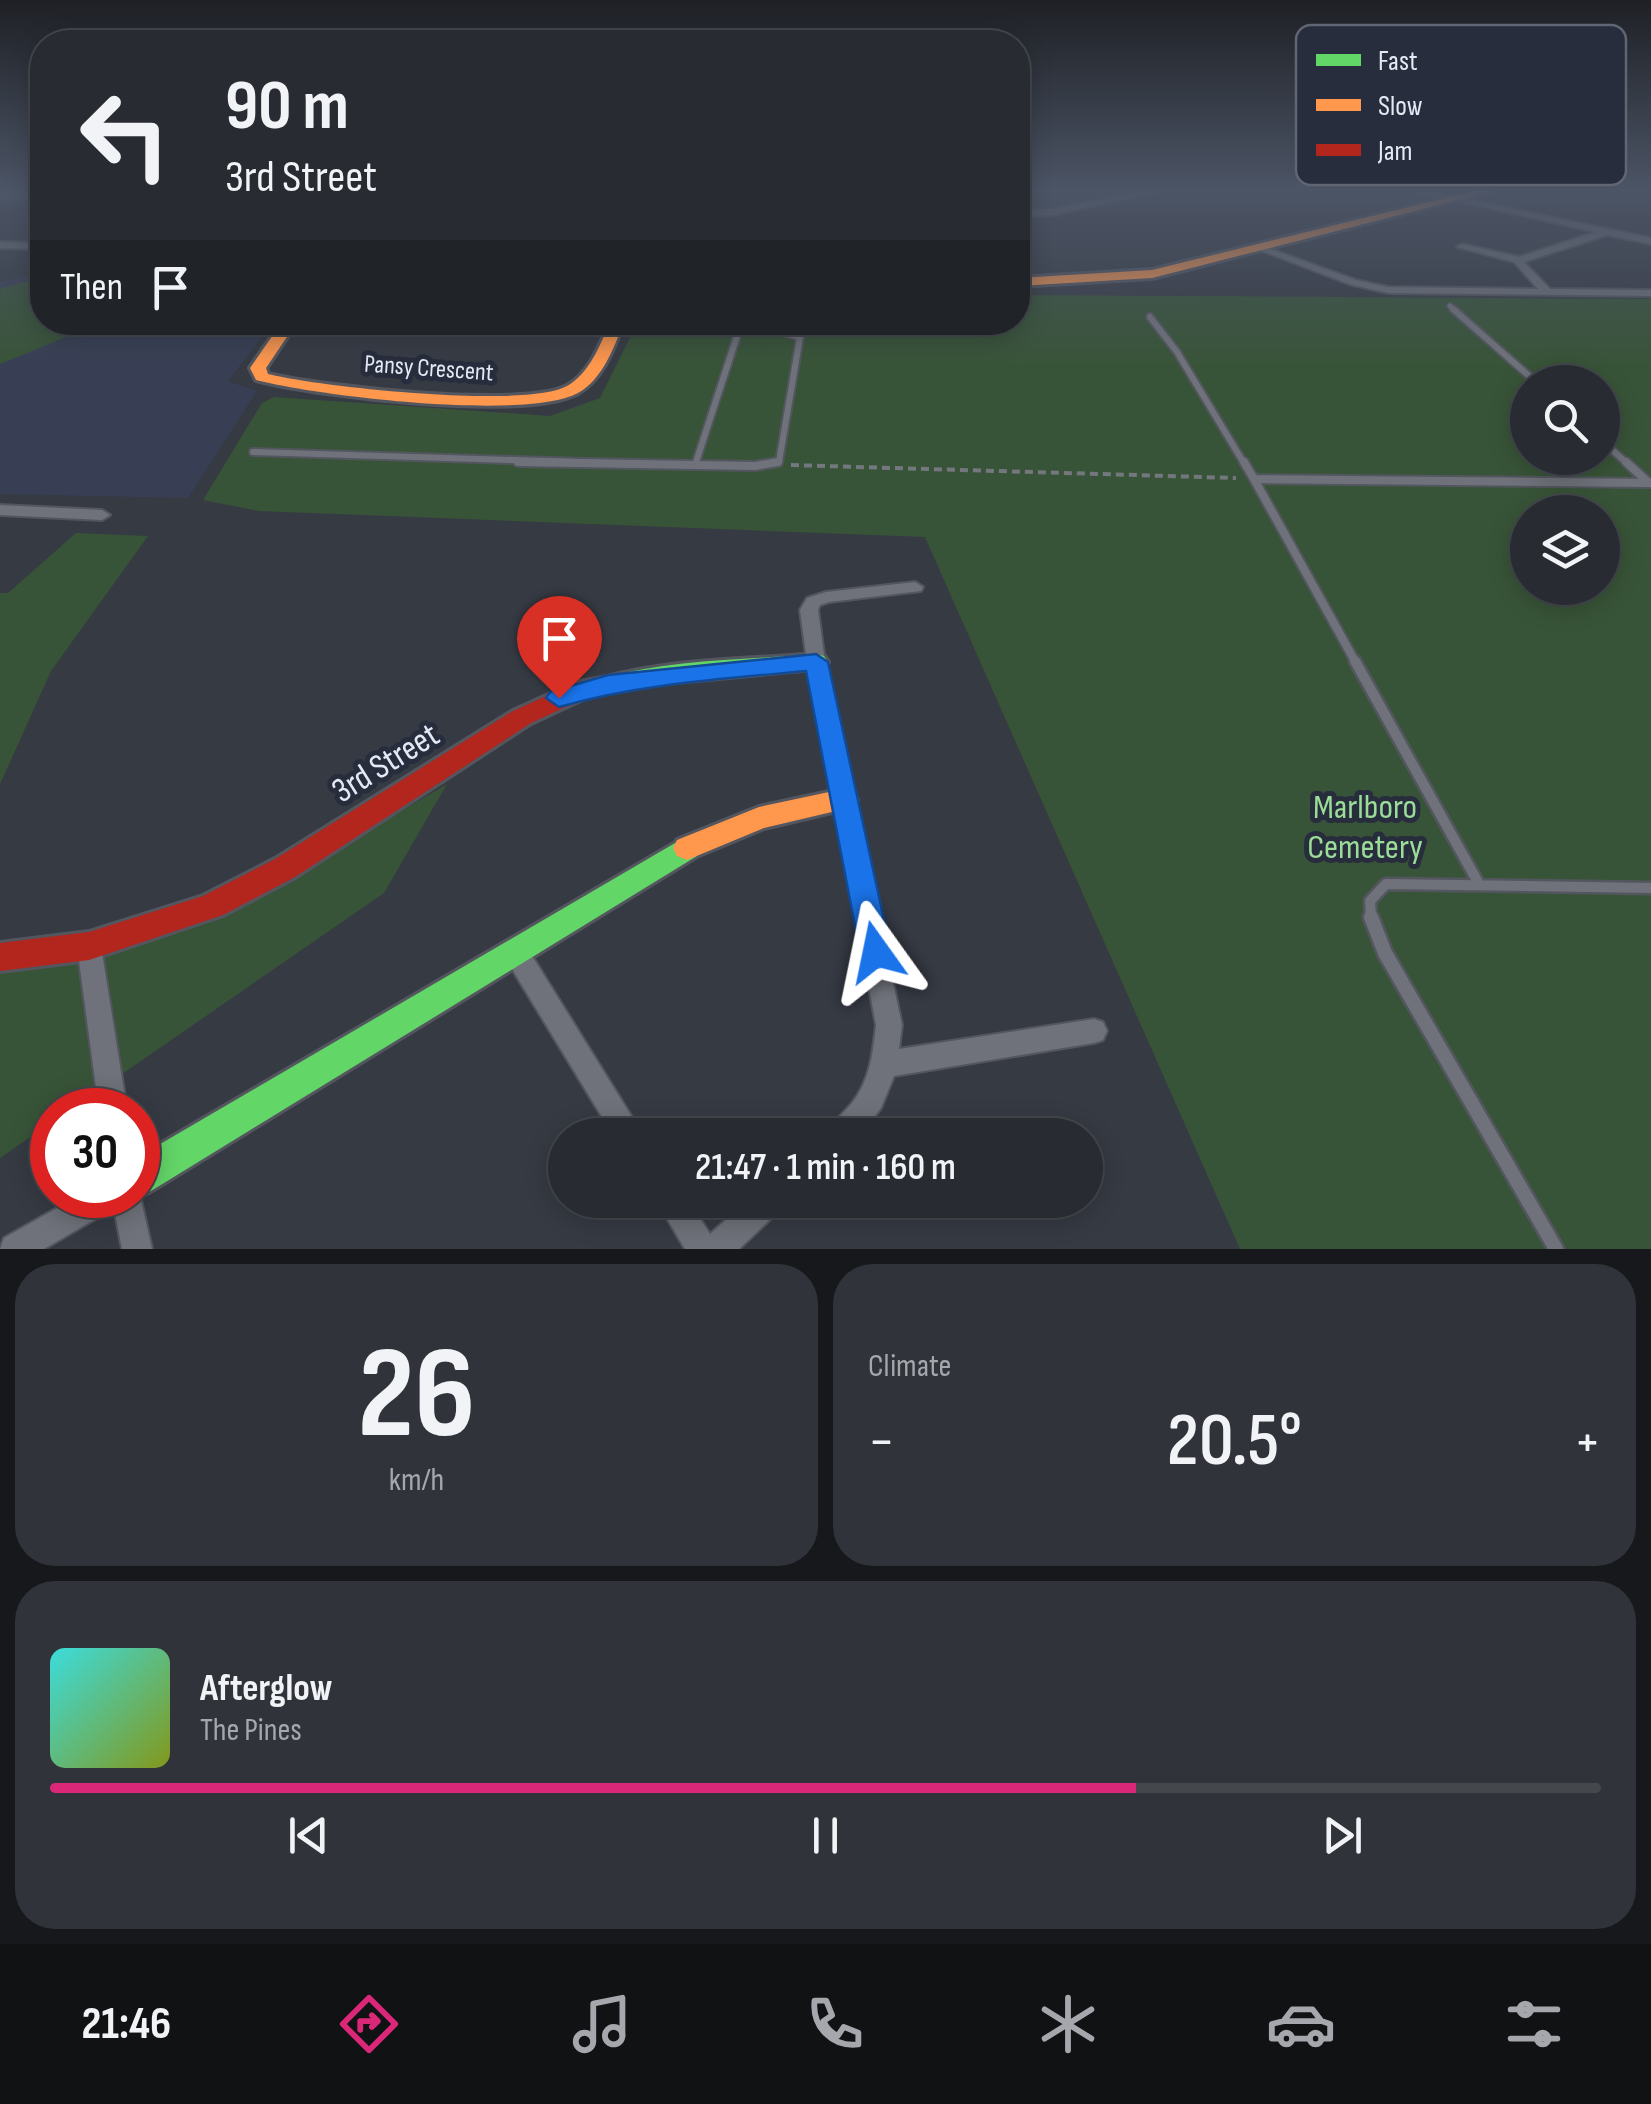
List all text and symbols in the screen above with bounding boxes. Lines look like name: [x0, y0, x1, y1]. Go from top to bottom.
legend: [1296, 25, 1626, 185]
text: Fast: [1378, 45, 1417, 78]
text: 90 m: [225, 65, 349, 149]
icon: left: [60, 70, 190, 200]
text: Slow: [1378, 90, 1423, 123]
text: Jam: [1377, 135, 1413, 168]
text: 3rd Street: [225, 150, 377, 205]
icon: arrive: [143, 260, 198, 315]
text: Then: [60, 265, 123, 310]
street label: Pansy Crescent: [363, 349, 494, 388]
map controls: [1510, 365, 1620, 605]
button: search: [1510, 365, 1620, 475]
button: layers: [1510, 495, 1620, 605]
pin: [517, 596, 602, 699]
icon: arrive: [532, 611, 587, 666]
street label: 3rd Street: [324, 714, 447, 813]
park label: Marlboro Cemetery: [1307, 786, 1423, 869]
position arrow: [824, 900, 928, 1004]
speed limit sign: 30: [30, 1088, 160, 1218]
text: 21:47 · 1 min · 160 m: [695, 1145, 956, 1190]
text: 26: [357, 1318, 476, 1474]
text: Climate: [868, 1347, 951, 1386]
text: 20.5°: [1167, 1396, 1302, 1487]
text: −: [868, 1409, 895, 1476]
text: +: [1574, 1409, 1601, 1476]
text: km/h: [389, 1461, 444, 1500]
text: Afterglow: [200, 1666, 333, 1711]
text: The Pines: [200, 1711, 302, 1750]
icon: previous: [281, 1808, 336, 1863]
icon: pause: [798, 1808, 853, 1863]
icon: next: [1315, 1808, 1370, 1863]
icon: directions: [334, 1989, 404, 2059]
icon: music: [567, 1989, 637, 2059]
icon: phone: [800, 1989, 870, 2059]
icon: climate: [1033, 1989, 1103, 2059]
icon: car: [1266, 1989, 1336, 2059]
icon: filters: [1499, 1989, 1569, 2059]
text: 21:46: [82, 1997, 171, 2052]

